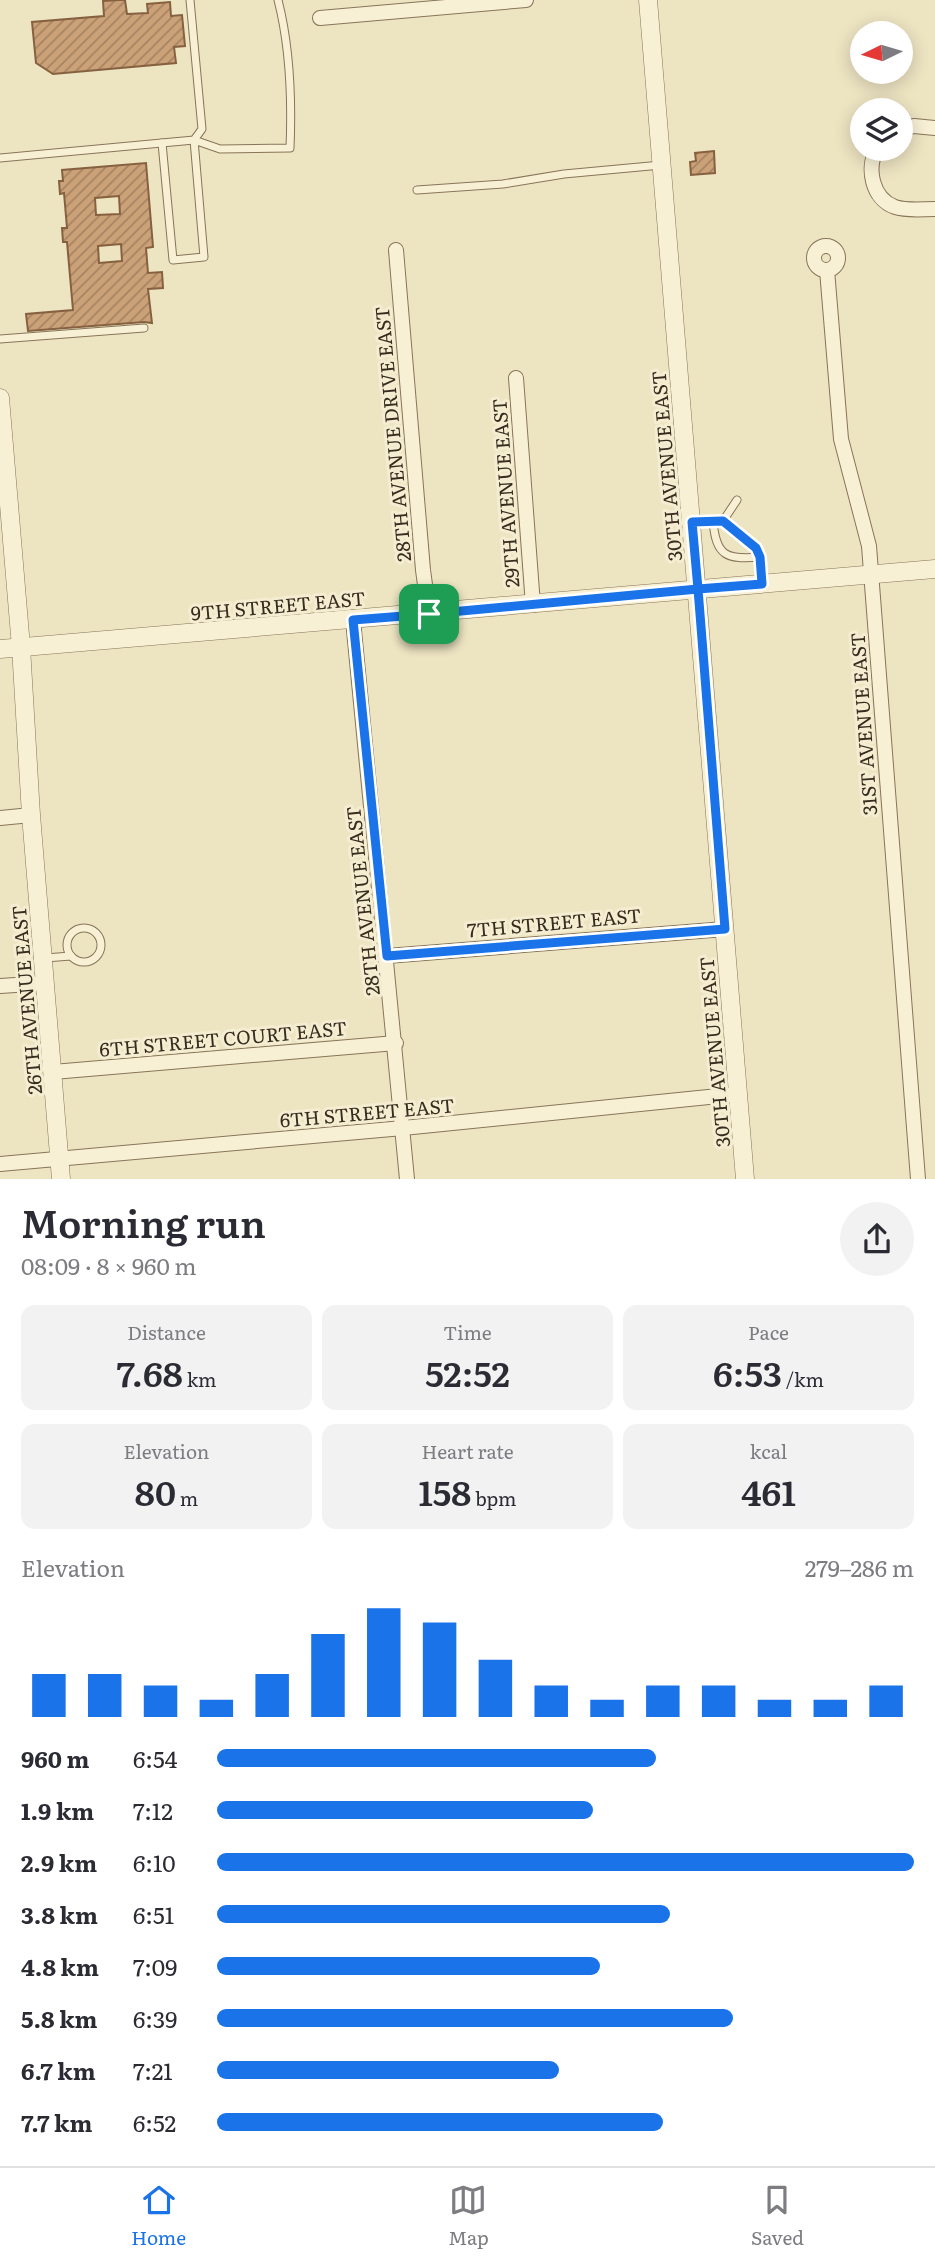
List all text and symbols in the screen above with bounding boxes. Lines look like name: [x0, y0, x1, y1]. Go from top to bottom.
north arrow: [850, 21, 914, 84]
map controls: [850, 21, 913, 161]
button: layers: [850, 98, 913, 161]
street label: 28TH AVENUE DRIVE EAST: [367, 305, 417, 563]
street label: 30TH AVENUE EAST: [644, 369, 688, 563]
street label: 29TH AVENUE EAST: [484, 397, 526, 589]
street label: 9TH STREET EAST: [190, 583, 366, 627]
pin: [399, 584, 459, 644]
icon: arrive: [410, 595, 448, 633]
street label: 31ST AVENUE EAST: [843, 632, 883, 816]
street label: 28TH AVENUE EAST: [338, 805, 386, 997]
street label: 7TH STREET EAST: [466, 900, 642, 944]
street label: 26TH AVENUE EAST: [4, 904, 48, 1096]
street label: 30TH AVENUE EAST: [692, 955, 736, 1149]
street label: 6TH STREET COURT EAST: [98, 1013, 348, 1063]
street label: 6TH STREET EAST: [278, 1090, 456, 1134]
text: Morning run: [21, 1193, 266, 1250]
button: share: [840, 1202, 914, 1276]
text: 08:09 · 8 × 960 m: [21, 1248, 197, 1282]
text: Distance: [127, 1318, 206, 1346]
text: Time: [443, 1318, 492, 1346]
text: Pace: [748, 1318, 789, 1346]
text: 7.68: [116, 1346, 183, 1398]
text: 52:52: [425, 1346, 510, 1398]
text: 6:53: [713, 1346, 782, 1398]
text: km: [183, 1365, 217, 1393]
text: /km: [782, 1365, 824, 1393]
text: Elevation: [124, 1437, 209, 1465]
text: Heart rate: [421, 1437, 514, 1465]
text: kcal: [750, 1437, 787, 1465]
text: 80: [135, 1465, 176, 1517]
text: 158: [418, 1465, 471, 1517]
text: 461: [741, 1465, 796, 1517]
text: m: [176, 1484, 198, 1512]
text: bpm: [471, 1484, 517, 1512]
text: Elevation: [21, 1550, 125, 1584]
text: 279–286 m: [805, 1550, 914, 1584]
text: 960 m: [21, 1741, 89, 1775]
text: 6:54: [133, 1741, 177, 1775]
text: 1.9 km: [21, 1793, 94, 1827]
text: 7:12: [133, 1793, 173, 1827]
text: 2.9 km: [21, 1845, 97, 1879]
text: 6:10: [133, 1845, 176, 1879]
text: 3.8 km: [21, 1897, 98, 1931]
text: 6:51: [133, 1897, 174, 1931]
text: 4.8 km: [21, 1949, 99, 1983]
text: 7:09: [133, 1949, 177, 1983]
text: 5.8 km: [21, 2001, 98, 2035]
text: 6:39: [133, 2001, 177, 2035]
text: 6.7 km: [21, 2053, 96, 2087]
text: 7:21: [133, 2053, 173, 2087]
text: 7.7 km: [21, 2105, 92, 2139]
text: 6:52: [133, 2105, 176, 2139]
tab: Home: [131, 2181, 186, 2251]
tab: Map: [448, 2181, 489, 2251]
tab: Saved: [751, 2181, 804, 2251]

